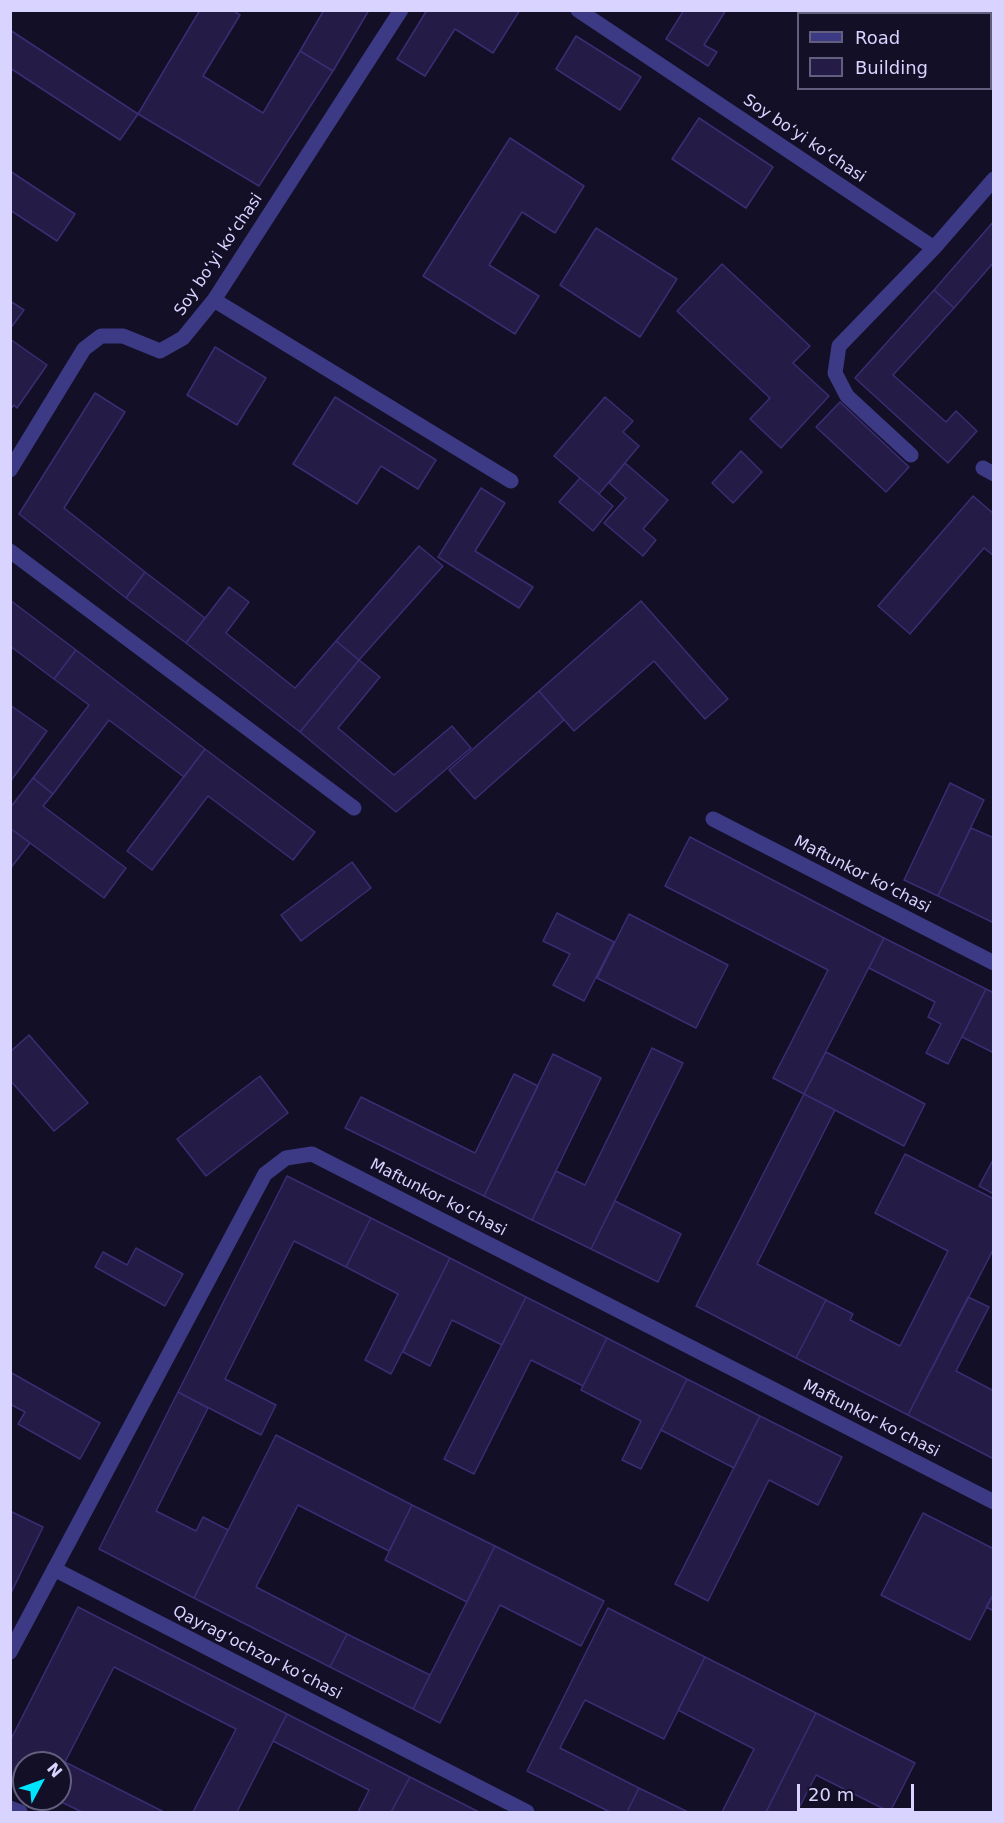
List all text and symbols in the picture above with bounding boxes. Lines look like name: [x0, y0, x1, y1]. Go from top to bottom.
legend: [797, 12, 992, 90]
text: Road: [855, 27, 900, 48]
text: Building: [855, 57, 928, 78]
street label: Soy boʻyi koʻchasi: [739, 91, 869, 187]
street label: Soy boʻyi koʻchasi: [171, 190, 267, 320]
street label: Maftunkor koʻchasi: [790, 832, 934, 918]
street label: Maftunkor koʻchasi: [366, 1155, 510, 1241]
street label: Maftunkor koʻchasi: [799, 1376, 943, 1462]
street label: Qayragʻochzor koʻchasi: [169, 1602, 345, 1704]
north arrow: [12, 1751, 72, 1811]
text: N: [43, 1759, 66, 1781]
scale bar: [800, 1772, 917, 1810]
text: 20 m: [808, 1784, 854, 1805]

